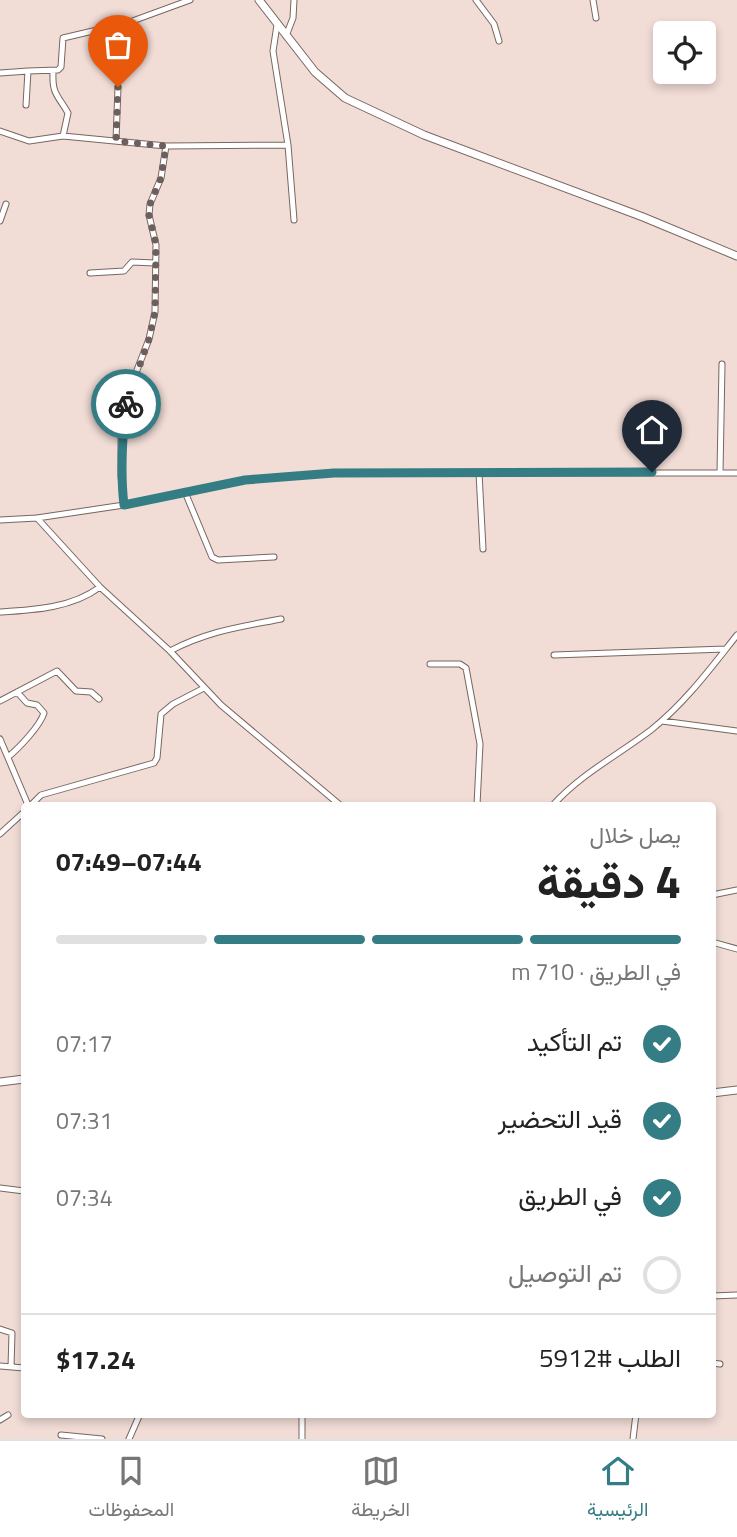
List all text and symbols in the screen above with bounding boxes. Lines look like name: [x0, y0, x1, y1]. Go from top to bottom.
pin: [88, 15, 148, 87]
map controls: [653, 21, 716, 84]
button: locate: [653, 21, 716, 84]
icon: bag: [99, 26, 137, 64]
courier: [91, 369, 161, 439]
icon: bike: [107, 385, 145, 423]
pin: [622, 400, 682, 472]
icon: home: [633, 411, 671, 449]
text: يصل خلال: [590, 817, 681, 852]
text: 07:44–07:49: [56, 842, 202, 881]
text: 4 دقيقة: [537, 846, 681, 916]
text: في الطريق · 710 m: [511, 954, 681, 989]
text: تم التأكيد: [527, 1022, 622, 1061]
icon: check: [643, 1025, 681, 1063]
text: 07:17: [56, 1026, 113, 1061]
text: قيد التحضير: [498, 1099, 622, 1138]
icon: check: [643, 1102, 681, 1140]
text: 07:31: [56, 1103, 113, 1138]
text: في الطريق: [518, 1176, 622, 1215]
icon: check: [643, 1179, 681, 1217]
text: 07:34: [56, 1180, 113, 1215]
text: تم التوصيل: [508, 1253, 622, 1292]
text: الطلب #5912: [539, 1338, 681, 1377]
text: $17.24: [56, 1340, 135, 1379]
tab: المحفوظات: [89, 1452, 174, 1526]
tab: الخريطة: [351, 1452, 410, 1526]
tab: الرئيسية: [587, 1452, 648, 1526]

